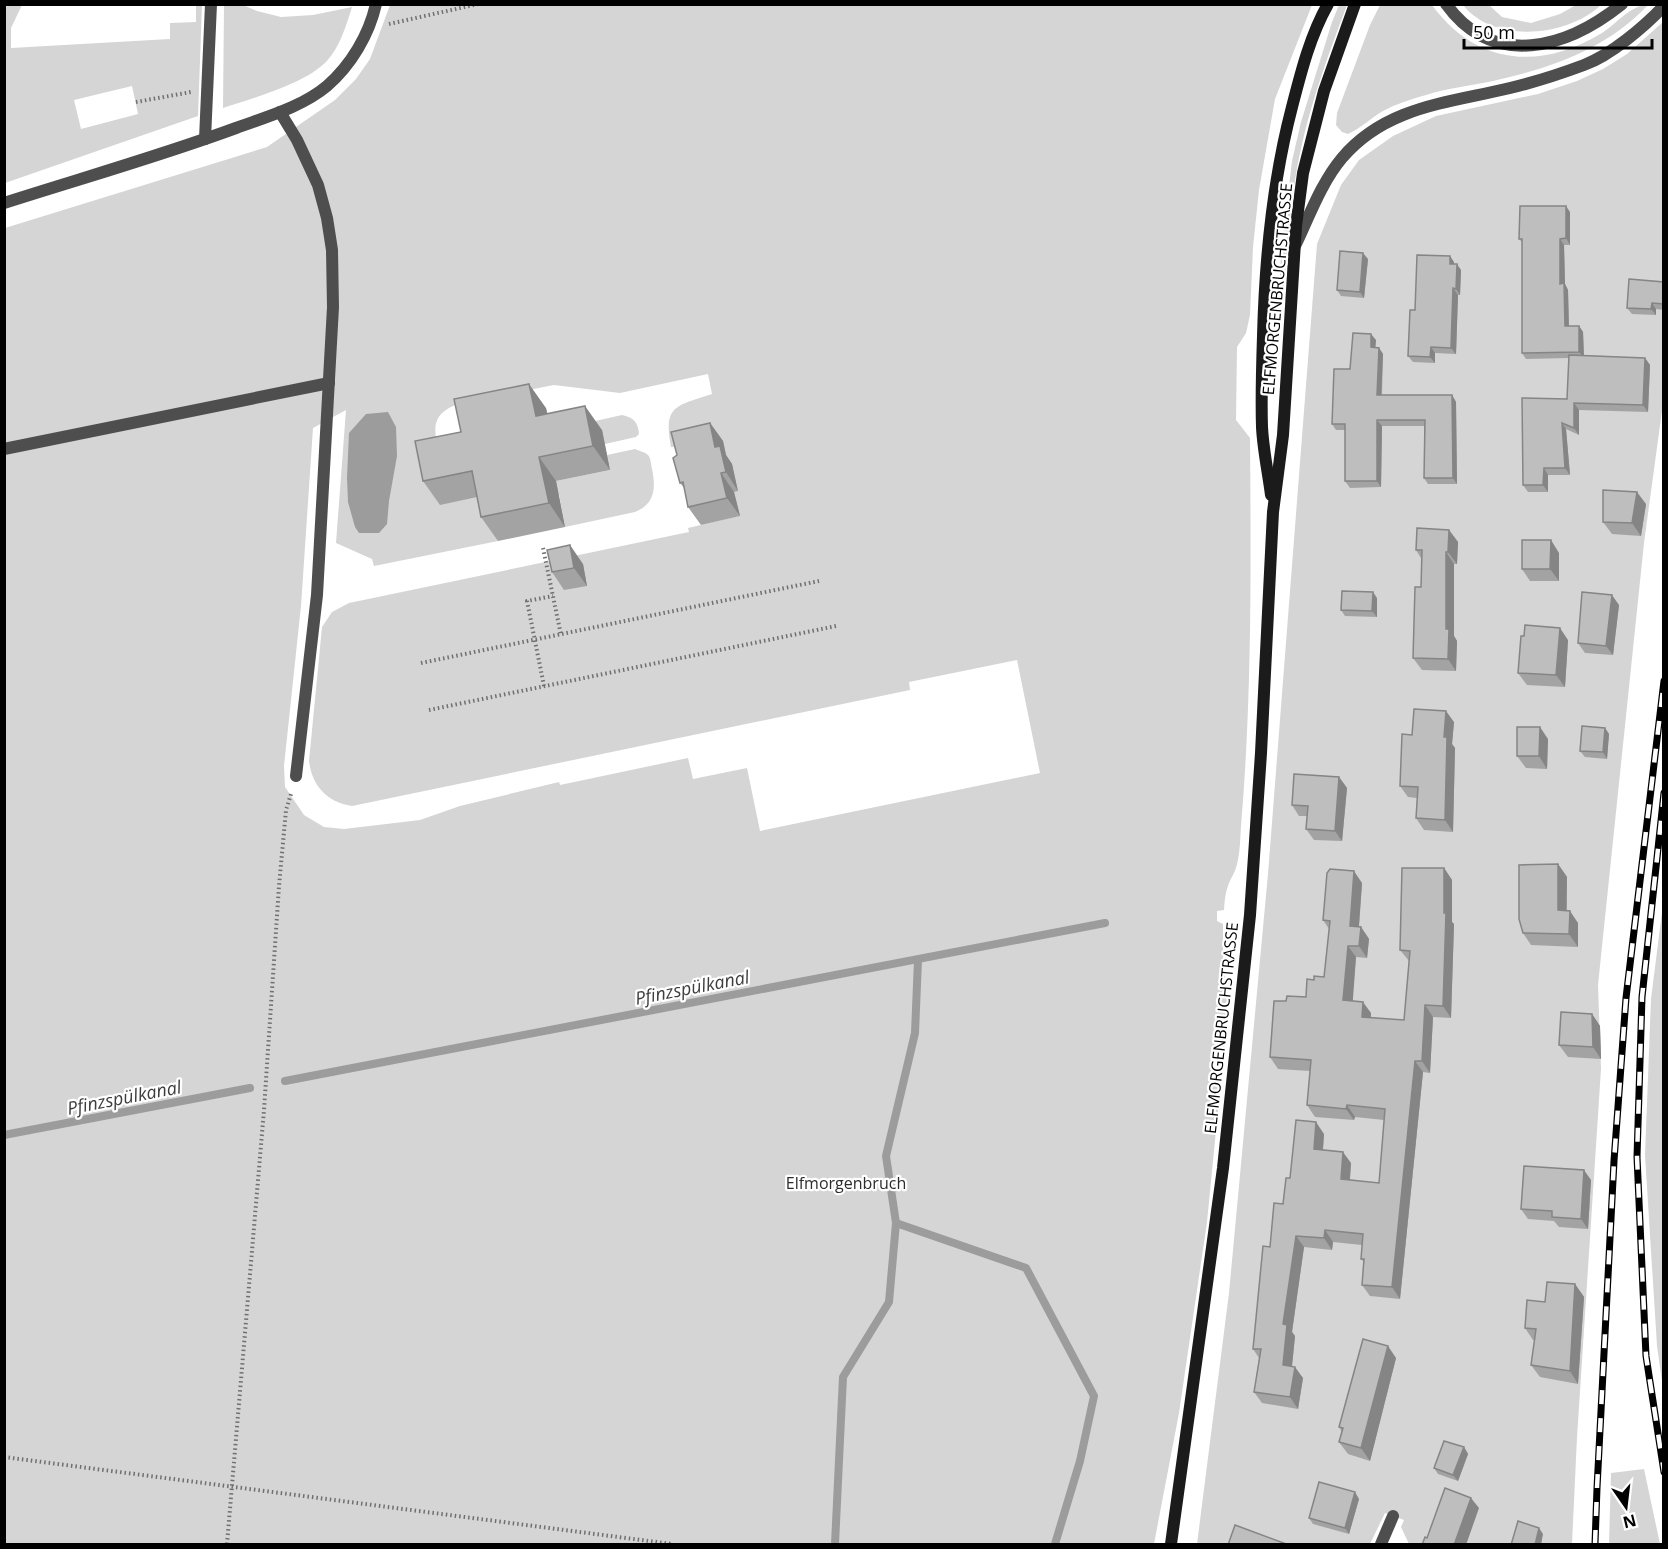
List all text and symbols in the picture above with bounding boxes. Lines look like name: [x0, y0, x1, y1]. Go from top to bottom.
scale bar: [1464, 12, 1652, 50]
text: 50 m: [1473, 20, 1515, 44]
street label: ELFMORGENBRUCHSTRASSE: [1257, 182, 1297, 396]
street label: ELFMORGENBRUCHSTRASSE: [1199, 921, 1243, 1135]
water label: Pfinzspülkanal: [633, 964, 752, 1010]
water label: Pfinzspülkanal: [65, 1074, 184, 1120]
park label: Elfmorgenbruch: [786, 1172, 906, 1194]
north arrow: [1596, 1477, 1656, 1537]
text: N: [1621, 1509, 1639, 1534]

